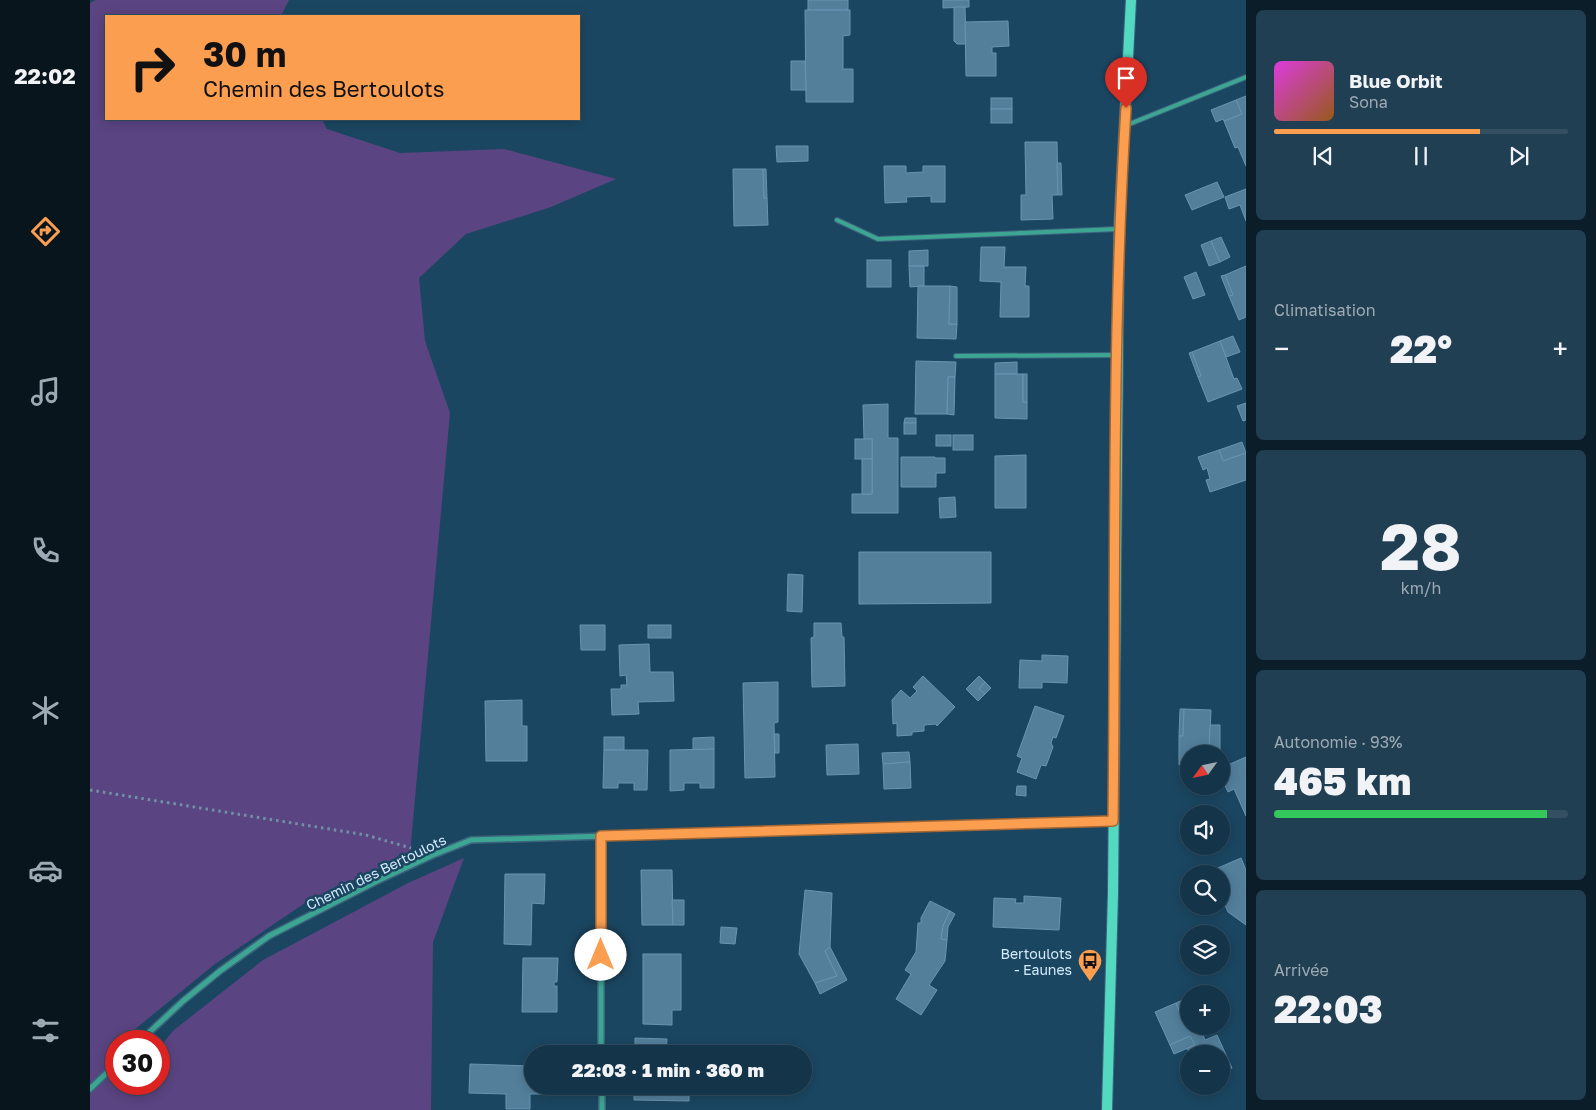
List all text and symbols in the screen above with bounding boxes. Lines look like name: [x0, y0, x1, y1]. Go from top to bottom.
text: 30 m: [203, 33, 286, 75]
icon: right: [120, 35, 185, 100]
pin: [1105, 57, 1147, 108]
text: 22:02: [14, 62, 76, 89]
icon: arrive: [1112, 64, 1140, 92]
text: Blue Orbit: [1349, 69, 1443, 92]
text: Chemin des Bertoulots: [203, 75, 444, 102]
text: Sona: [1349, 92, 1388, 112]
icon: previous: [1309, 142, 1337, 170]
icon: pause: [1407, 142, 1435, 170]
icon: next: [1505, 142, 1533, 170]
icon: directions: [28, 214, 63, 249]
text: Climatisation: [1274, 300, 1376, 320]
text: 22°: [1390, 326, 1452, 371]
text: −: [1274, 332, 1289, 365]
text: +: [1553, 332, 1568, 365]
icon: music: [28, 374, 63, 409]
text: 28: [1380, 506, 1462, 584]
icon: phone: [28, 533, 63, 568]
text: km/h: [1401, 578, 1441, 598]
icon: climate: [28, 693, 63, 728]
text: Autonomie · 93%: [1274, 732, 1403, 752]
north arrow: [1180, 745, 1230, 795]
map controls: [1180, 745, 1230, 1095]
text: 465 km: [1274, 758, 1411, 803]
button: sound: [1180, 805, 1230, 855]
street label: Chemin des Bertoulots: [303, 831, 449, 913]
icon: car: [28, 853, 63, 888]
button: search: [1180, 865, 1230, 915]
button: layers: [1180, 925, 1230, 975]
position arrow: [574, 928, 626, 980]
place label: Bertoulots - Eaunes: [1001, 945, 1072, 978]
bus stop icon: Bertoulots - Eaunes: [1077, 948, 1103, 982]
text: Arrivée: [1274, 960, 1329, 980]
button: +: [1180, 985, 1230, 1035]
text: 22:03: [1274, 986, 1383, 1031]
icon: filters: [28, 1013, 63, 1048]
speed limit sign: 30: [105, 1030, 170, 1095]
button: −: [1180, 1045, 1230, 1095]
text: 22:03 · 1 min · 360 m: [572, 1058, 764, 1081]

